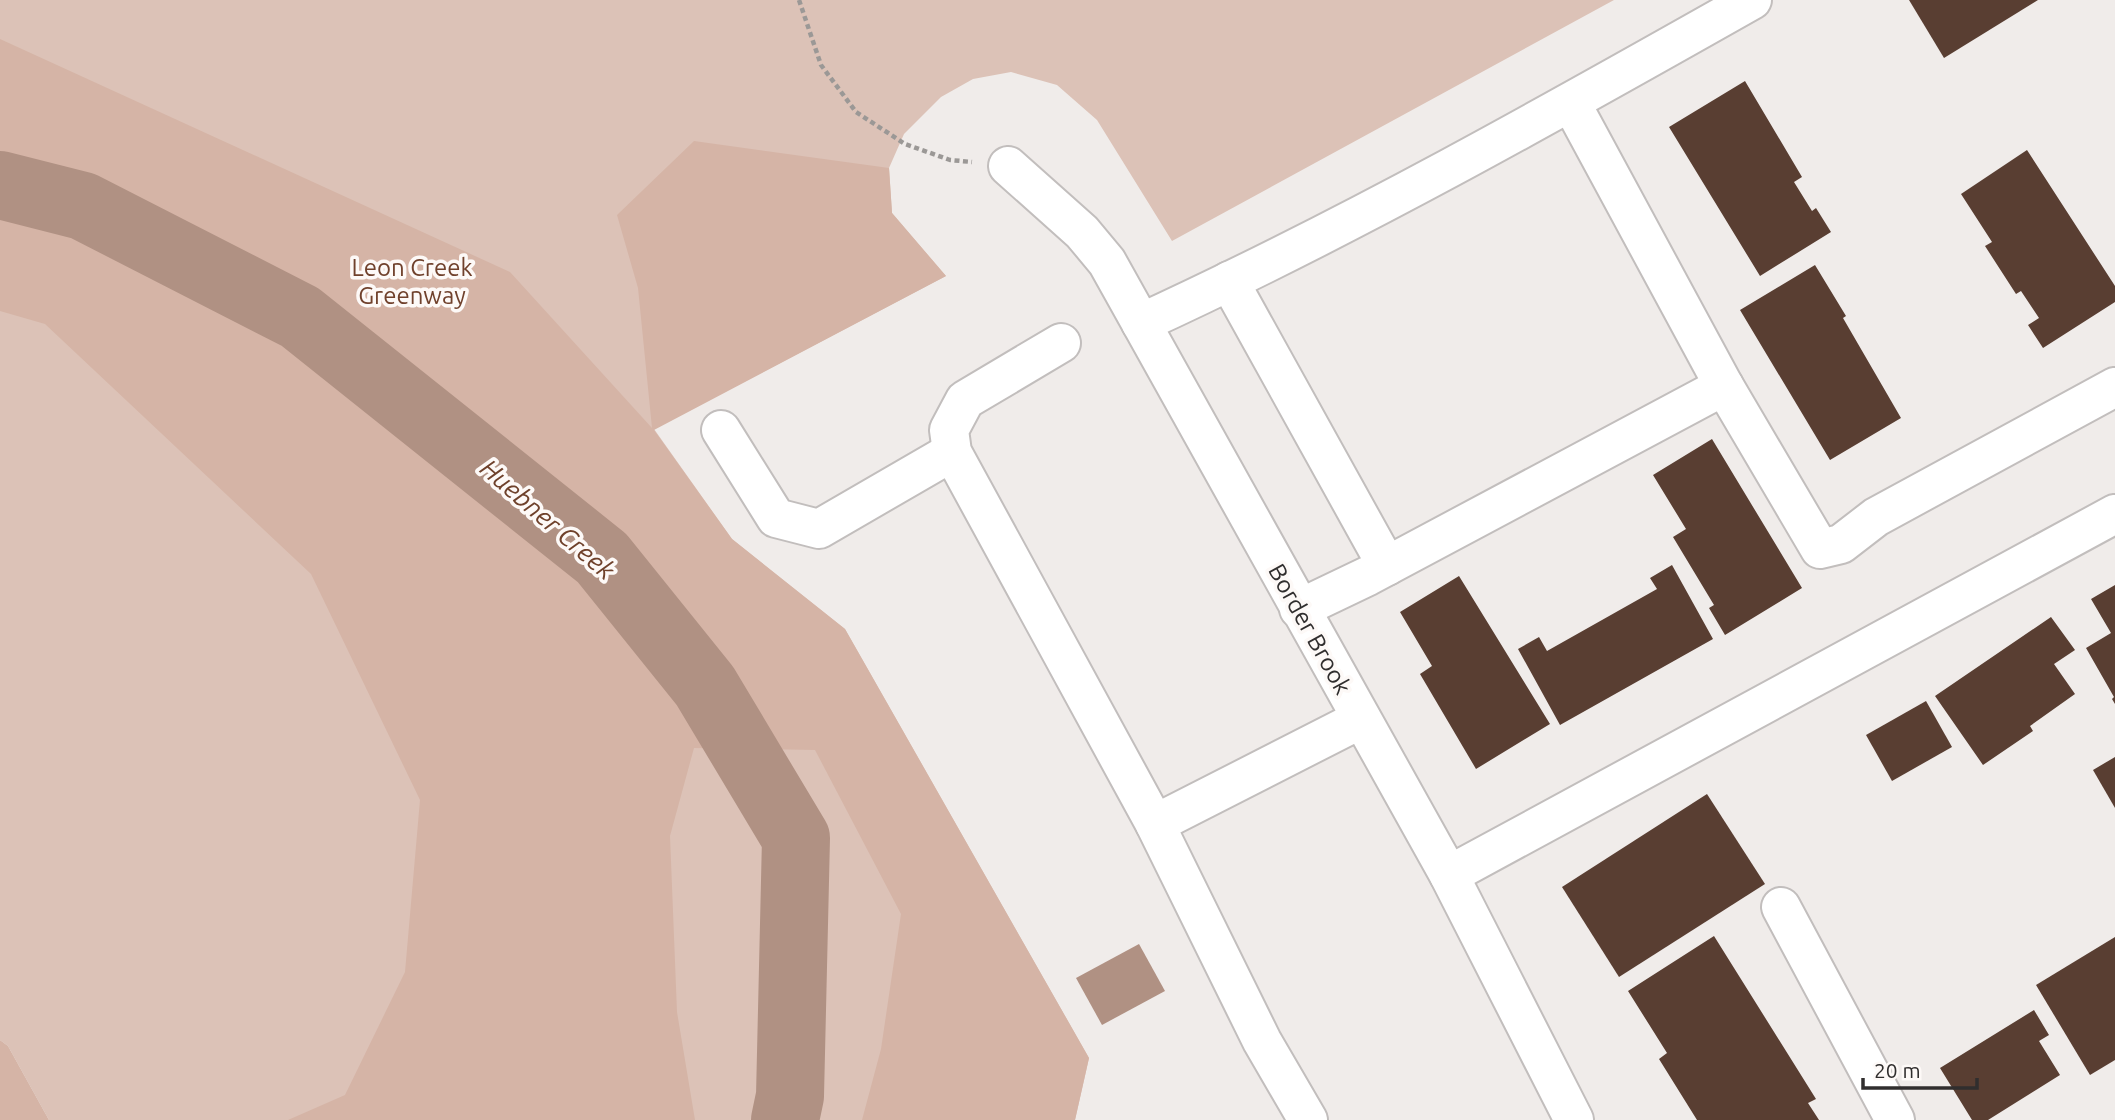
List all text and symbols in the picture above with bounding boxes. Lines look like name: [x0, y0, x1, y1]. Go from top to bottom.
park label: Leon Creek Greenway: [351, 254, 473, 309]
water label: Huebner Creek: [475, 453, 621, 586]
street label: Border Brook: [1263, 559, 1357, 699]
scale bar: [1863, 1046, 1977, 1090]
text: 20 m: [1874, 1058, 1921, 1082]

